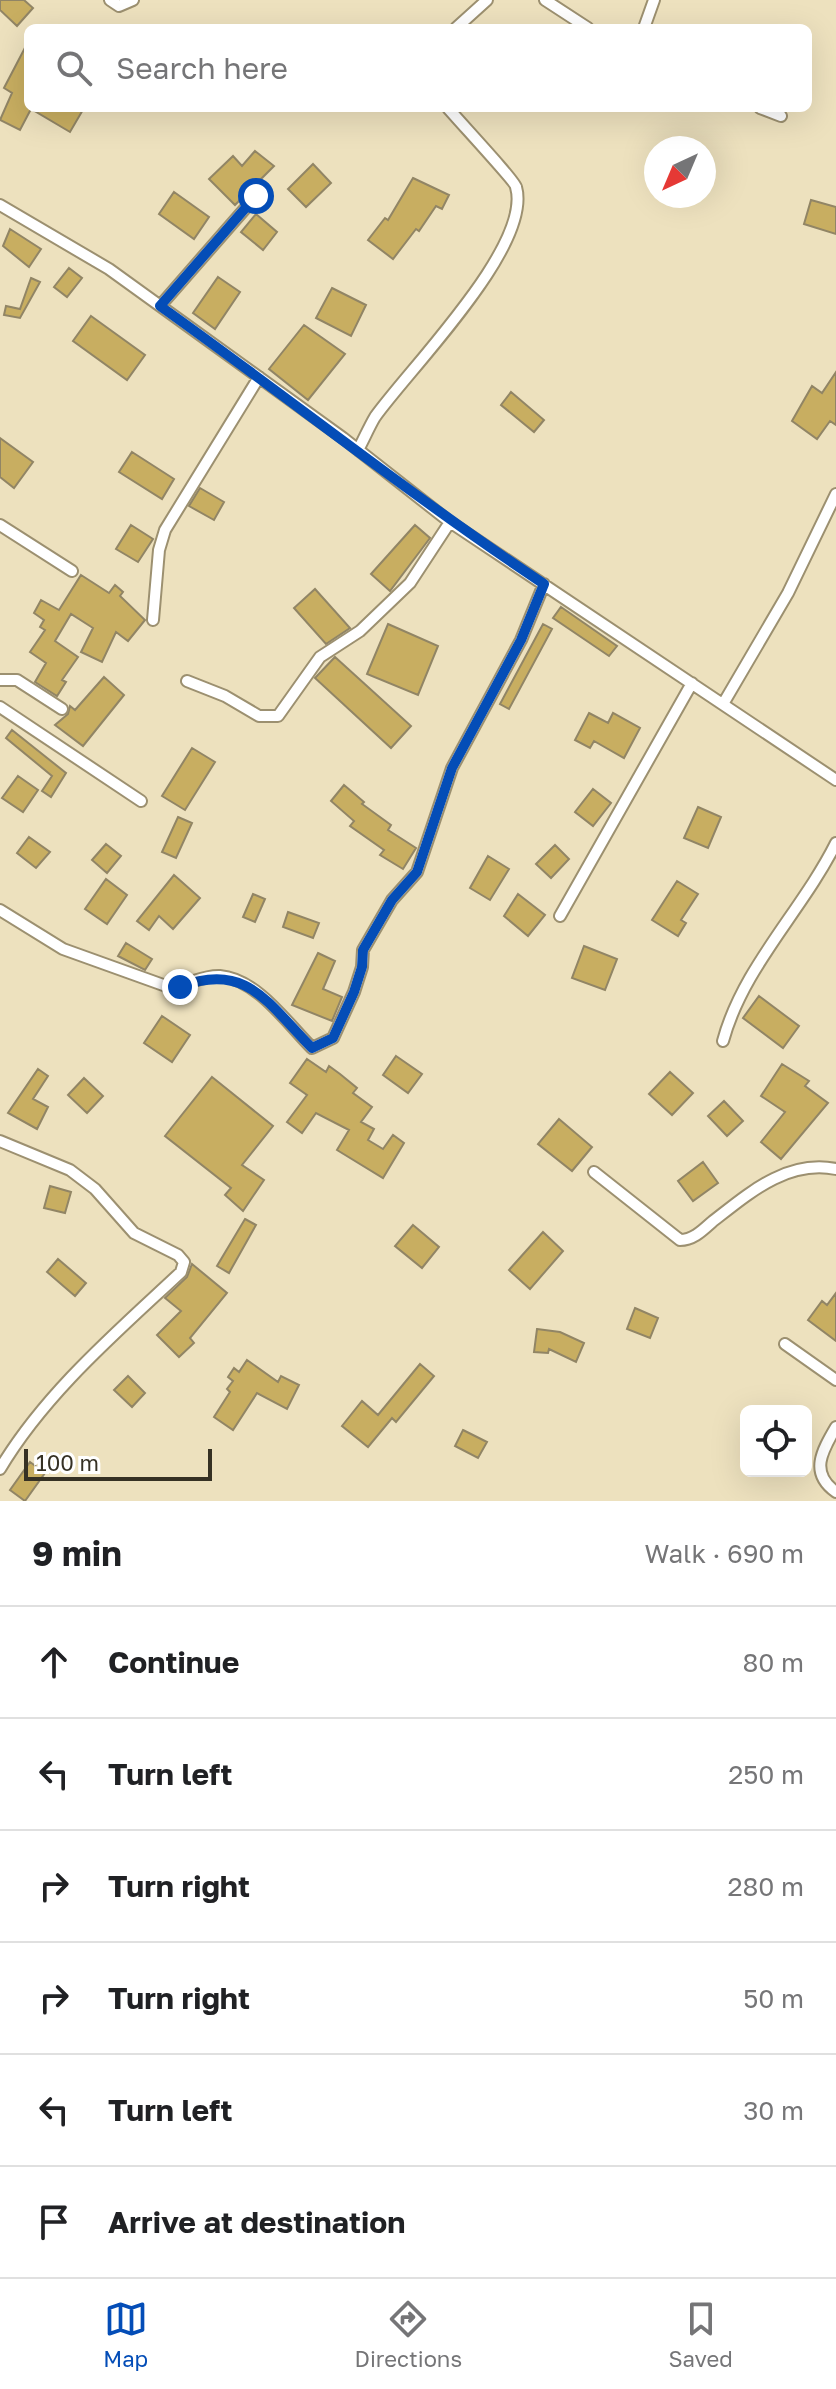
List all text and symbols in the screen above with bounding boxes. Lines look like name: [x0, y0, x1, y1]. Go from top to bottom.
search box: [24, 24, 812, 112]
icon: search: [52, 46, 96, 90]
text: Search here: [116, 50, 288, 86]
north arrow: [644, 136, 716, 208]
route start: [238, 178, 274, 214]
route end: [162, 969, 198, 1005]
map controls: [740, 1405, 812, 1477]
button: locate: [740, 1405, 812, 1477]
scale bar: [24, 1445, 212, 1481]
text: 100 m: [36, 1449, 99, 1476]
text: 9 min: [32, 1533, 122, 1573]
text: Walk · 690 m: [644, 1538, 804, 1569]
icon: ahead: [32, 1640, 76, 1684]
text: Continue: [108, 1644, 239, 1680]
text: 80 m: [743, 1647, 804, 1678]
icon: left: [32, 1752, 76, 1796]
text: Turn left: [108, 1756, 233, 1792]
text: 250 m: [728, 1759, 804, 1790]
icon: right: [32, 1864, 76, 1908]
text: Turn right: [108, 1868, 250, 1904]
text: 280 m: [727, 1871, 804, 1902]
icon: right: [32, 1976, 76, 2020]
text: Turn right: [108, 1980, 250, 2016]
text: 50 m: [743, 1983, 804, 2014]
icon: left: [32, 2088, 76, 2132]
text: Turn left: [108, 2092, 233, 2128]
text: 30 m: [743, 2095, 804, 2126]
icon: arrive: [32, 2200, 76, 2244]
text: Arrive at destination: [108, 2204, 405, 2240]
tab: Map: [103, 2297, 148, 2372]
tab: Directions: [355, 2297, 462, 2372]
tab: Saved: [669, 2297, 733, 2372]

